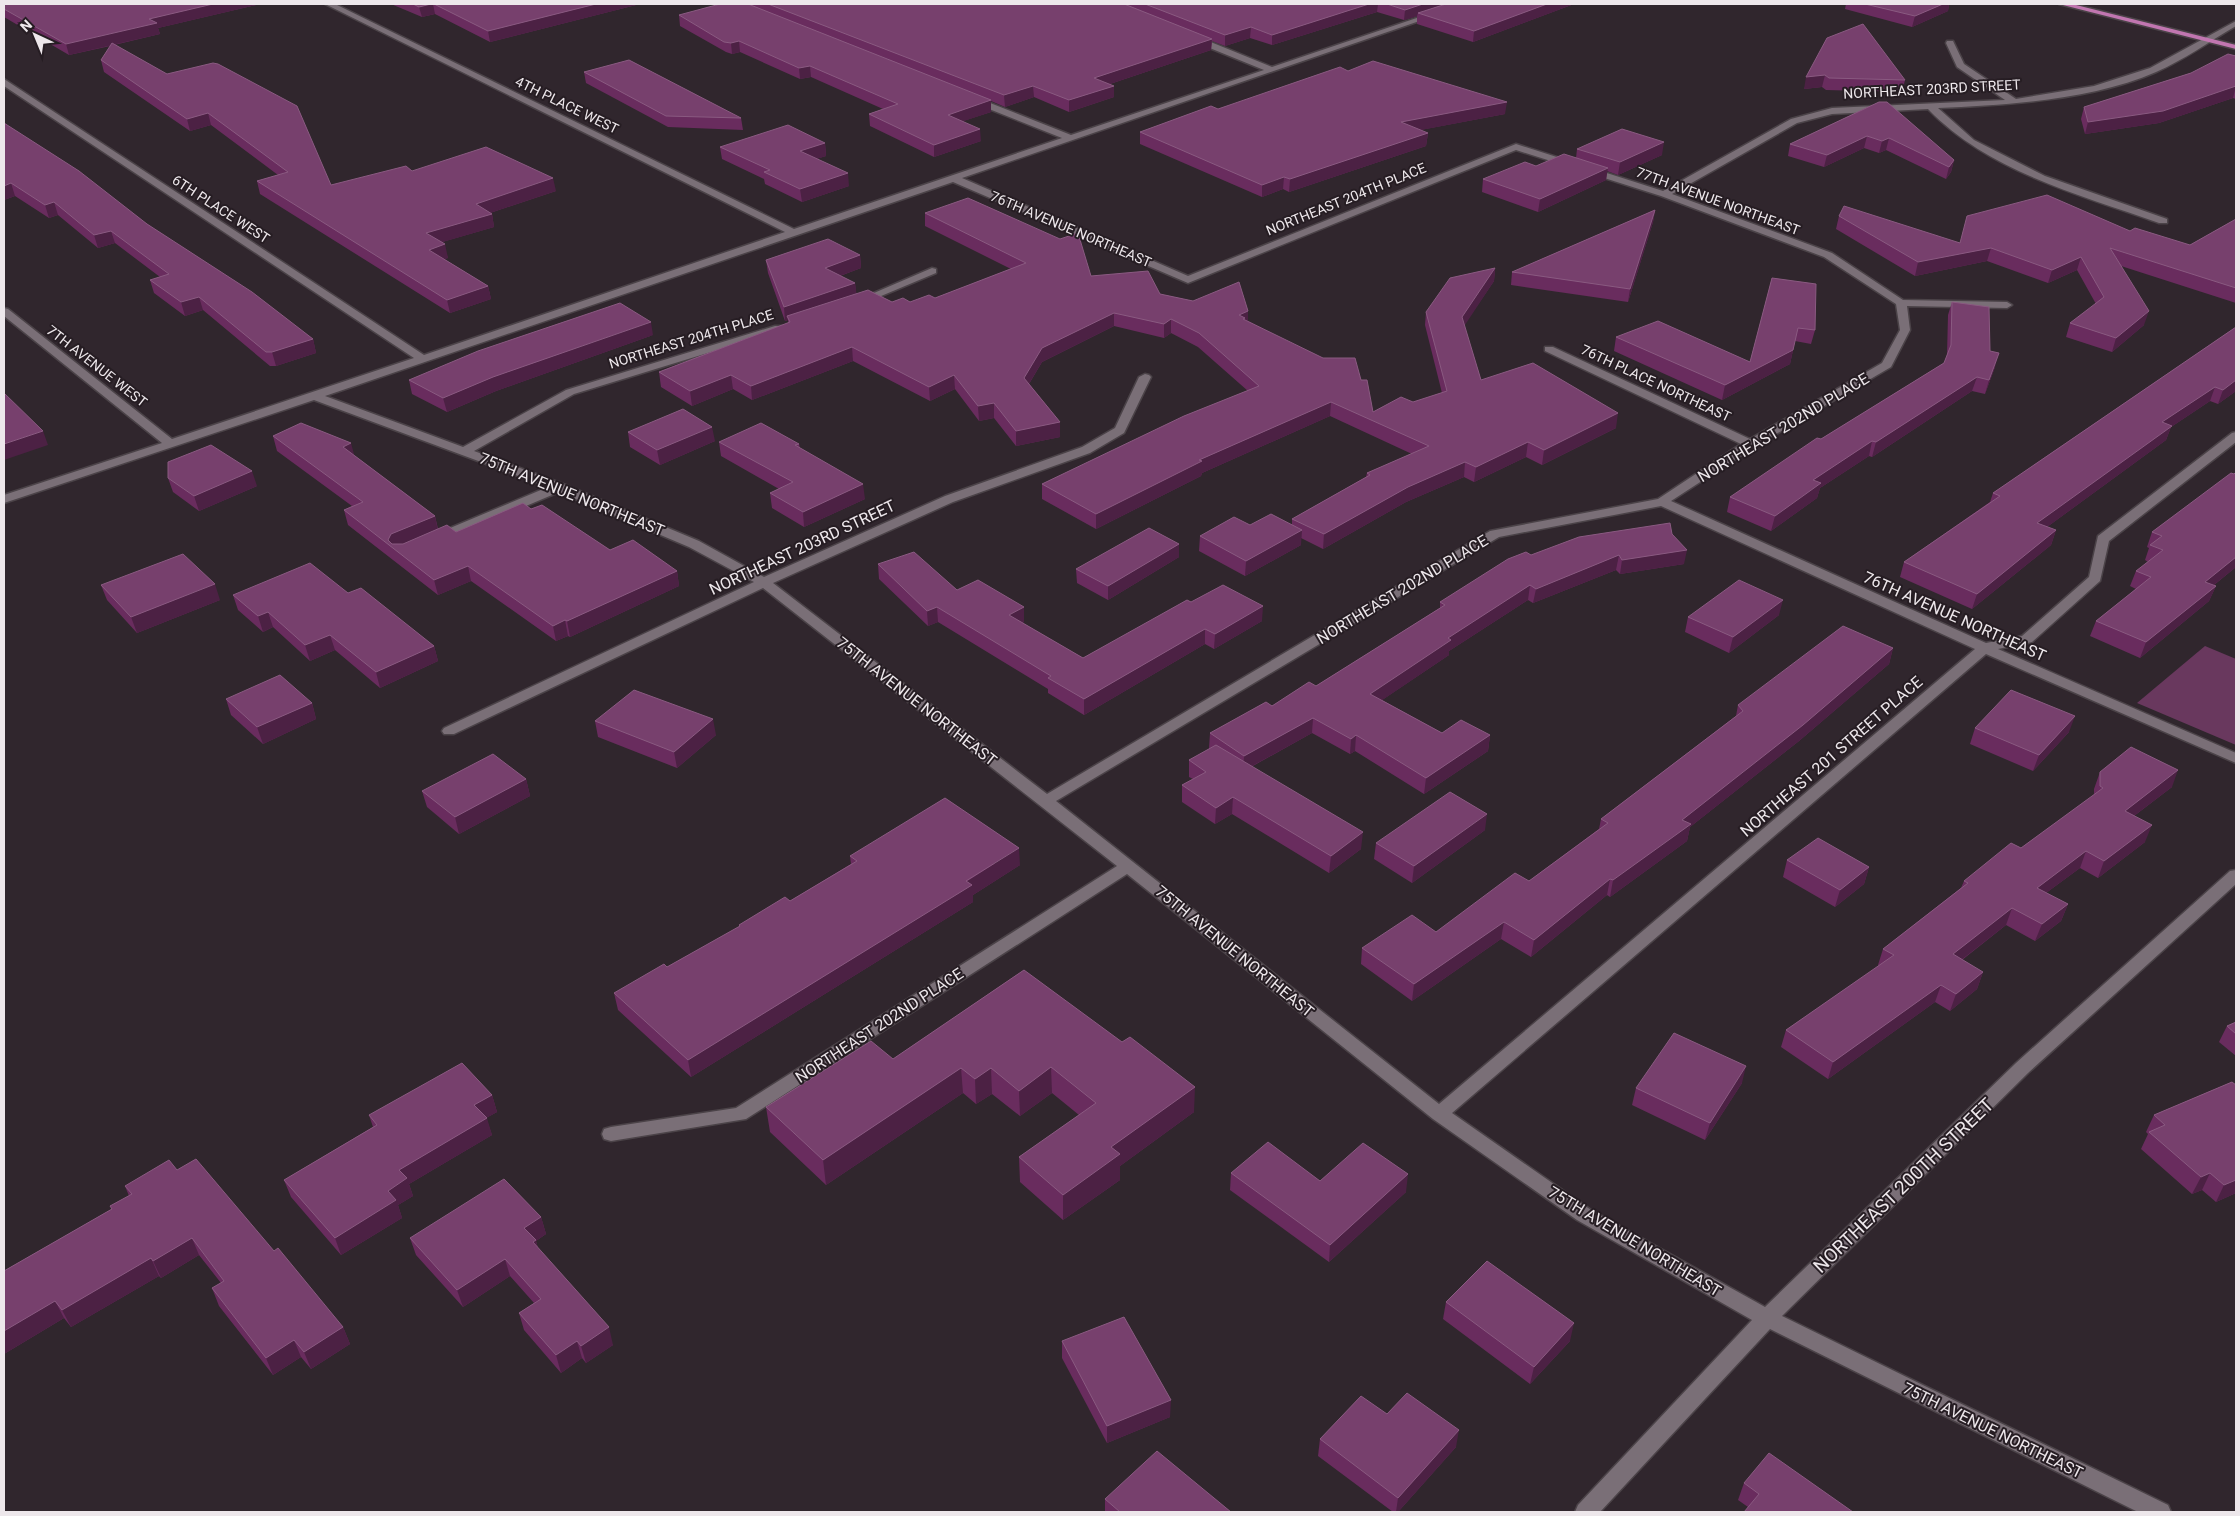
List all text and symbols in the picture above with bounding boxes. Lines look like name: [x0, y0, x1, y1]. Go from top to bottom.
north arrow: [10, 10, 60, 60]
text: N: [17, 16, 35, 35]
street label: 4TH PLACE WEST: [513, 73, 622, 137]
street label: NORTHEAST 203RD STREET: [1843, 76, 2022, 102]
street label: NORTHEAST 204TH PLACE: [1264, 160, 1428, 238]
street label: 77TH AVENUE NORTHEAST: [1634, 164, 1803, 238]
street label: 6TH PLACE WEST: [169, 172, 273, 247]
street label: 76TH AVENUE NORTHEAST: [988, 188, 1154, 270]
street label: NORTHEAST 204TH PLACE: [607, 306, 775, 372]
street label: 7TH AVENUE WEST: [44, 322, 151, 410]
street label: 76TH PLACE NORTHEAST: [1579, 341, 1734, 425]
street label: NORTHEAST 202ND PLACE: [1694, 369, 1872, 486]
street label: 75TH AVENUE NORTHEAST: [476, 449, 668, 541]
street label: NORTHEAST 203RD STREET: [706, 496, 899, 599]
street label: NORTHEAST 202ND PLACE: [1313, 531, 1491, 648]
street label: 76TH AVENUE NORTHEAST: [1860, 568, 2050, 666]
street label: 75TH AVENUE NORTHEAST: [833, 633, 1001, 770]
street label: NORTHEAST 201 STREET PLACE: [1736, 672, 1926, 841]
street label: 75TH AVENUE NORTHEAST: [1152, 882, 1318, 1021]
street label: NORTHEAST 202ND PLACE: [792, 964, 967, 1087]
street label: NORTHEAST 200TH STREET: [1808, 1093, 1998, 1278]
street label: 75TH AVENUE NORTHEAST: [1545, 1182, 1725, 1301]
street label: 75TH AVENUE NORTHEAST: [1900, 1379, 2086, 1483]

